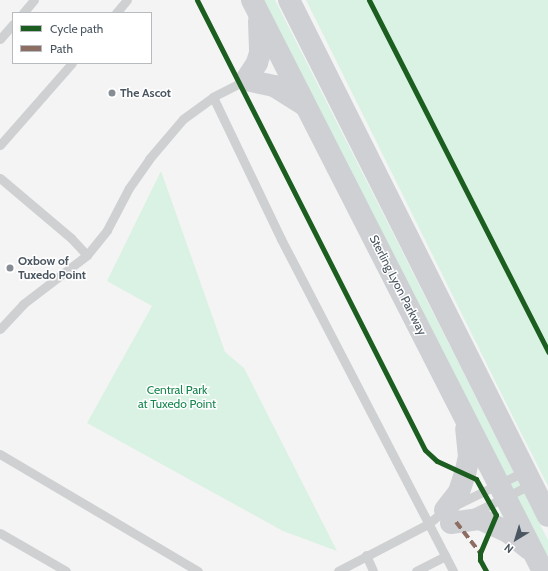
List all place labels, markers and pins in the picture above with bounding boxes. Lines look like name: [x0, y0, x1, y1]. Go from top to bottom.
place label: The Ascot: [120, 86, 171, 100]
marker: The Ascot: [107, 88, 117, 98]
place label: Oxbow of Tuxedo Point: [18, 254, 86, 282]
marker: Oxbow of Tuxedo Point: [5, 263, 15, 273]

